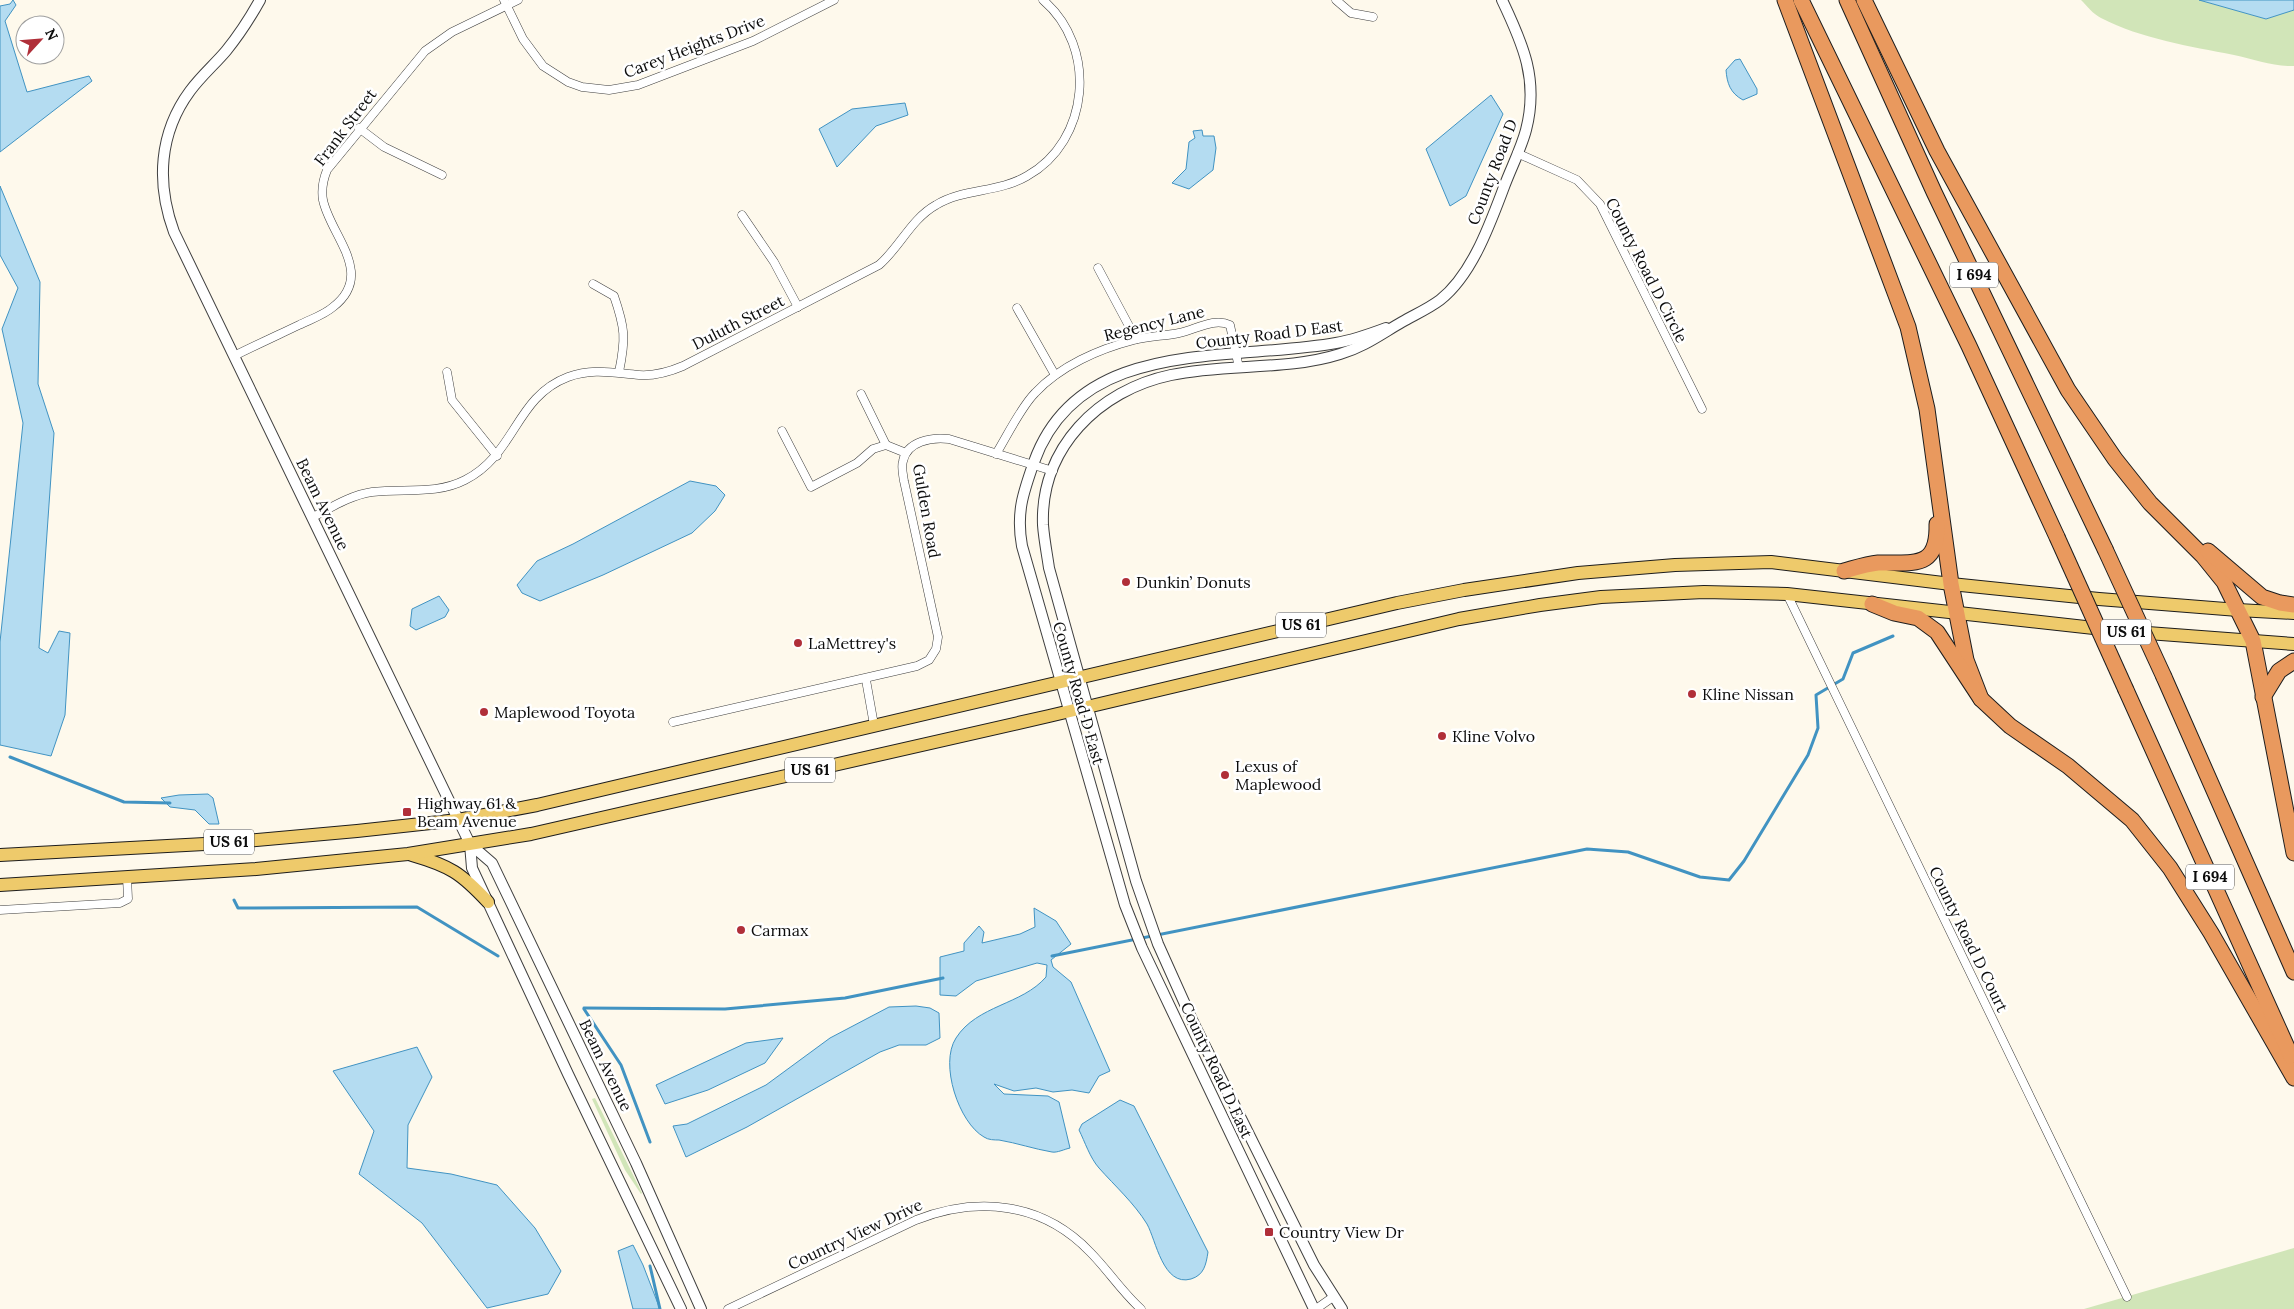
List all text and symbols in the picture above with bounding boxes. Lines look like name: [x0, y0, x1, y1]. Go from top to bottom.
street label: Carey Heights Drive: [621, 10, 768, 82]
north arrow: [15, 15, 65, 65]
text: N: [41, 25, 62, 43]
street label: Frank Street: [309, 84, 381, 170]
street label: County Road D: [1463, 116, 1521, 228]
street label: County Road D Circle: [1602, 194, 1692, 346]
road number: I 694: [1950, 262, 1998, 288]
street label: Duluth Street: [689, 290, 788, 354]
street label: Regency Lane: [1102, 301, 1207, 345]
street label: County Road D East: [1194, 315, 1344, 353]
street label: Beam Avenue: [292, 455, 354, 553]
street label: Gulden Road: [909, 462, 945, 560]
place label: Dunkin’ Donuts: [1136, 572, 1251, 592]
marker: Dunkin’ Donuts: [1120, 576, 1132, 588]
road number: US 61: [1276, 612, 1326, 638]
street label: County Road D East: [1049, 619, 1109, 768]
road number: US 61: [2101, 620, 2151, 644]
place label: LaMettrey's: [808, 633, 896, 653]
marker: LaMettrey's: [792, 637, 804, 649]
place label: Kline Nissan: [1702, 684, 1794, 704]
marker: Kline Nissan: [1686, 688, 1698, 700]
place label: Maplewood Toyota: [494, 702, 635, 722]
marker: Maplewood Toyota: [478, 706, 490, 718]
place label: Kline Volvo: [1452, 726, 1535, 746]
marker: Kline Volvo: [1436, 730, 1448, 742]
place label: Lexus of Maplewood: [1235, 756, 1322, 794]
road number: US 61: [785, 758, 835, 782]
marker: Lexus of Maplewood: [1219, 769, 1231, 781]
place label: Highway 61 & Beam Avenue: [417, 793, 517, 831]
marker: Highway 61 & Beam Avenue: [401, 806, 413, 818]
road number: US 61: [204, 830, 254, 854]
street label: County Road D Court: [1925, 863, 2013, 1016]
road number: I 694: [2186, 864, 2234, 890]
place label: Carmax: [751, 920, 809, 940]
marker: Carmax: [735, 924, 747, 936]
street label: County Road D East: [1177, 999, 1258, 1142]
street label: Beam Avenue: [575, 1016, 637, 1114]
street label: Country View Drive: [785, 1194, 926, 1274]
place label: Country View Dr: [1279, 1222, 1404, 1242]
marker: Country View Dr: [1263, 1226, 1275, 1238]

